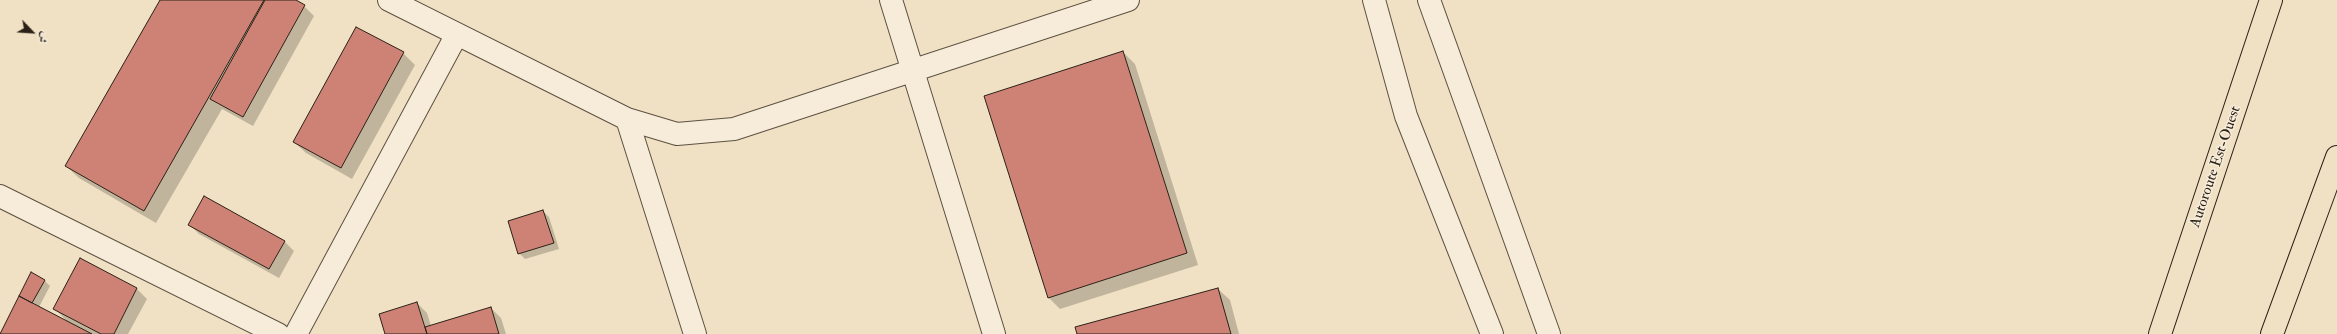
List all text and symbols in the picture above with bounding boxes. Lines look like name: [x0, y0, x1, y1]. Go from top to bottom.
north arrow: [12, 12, 52, 52]
text: ش: [35, 30, 52, 45]
street label: Autoroute Est-Ouest: [2187, 104, 2245, 230]

